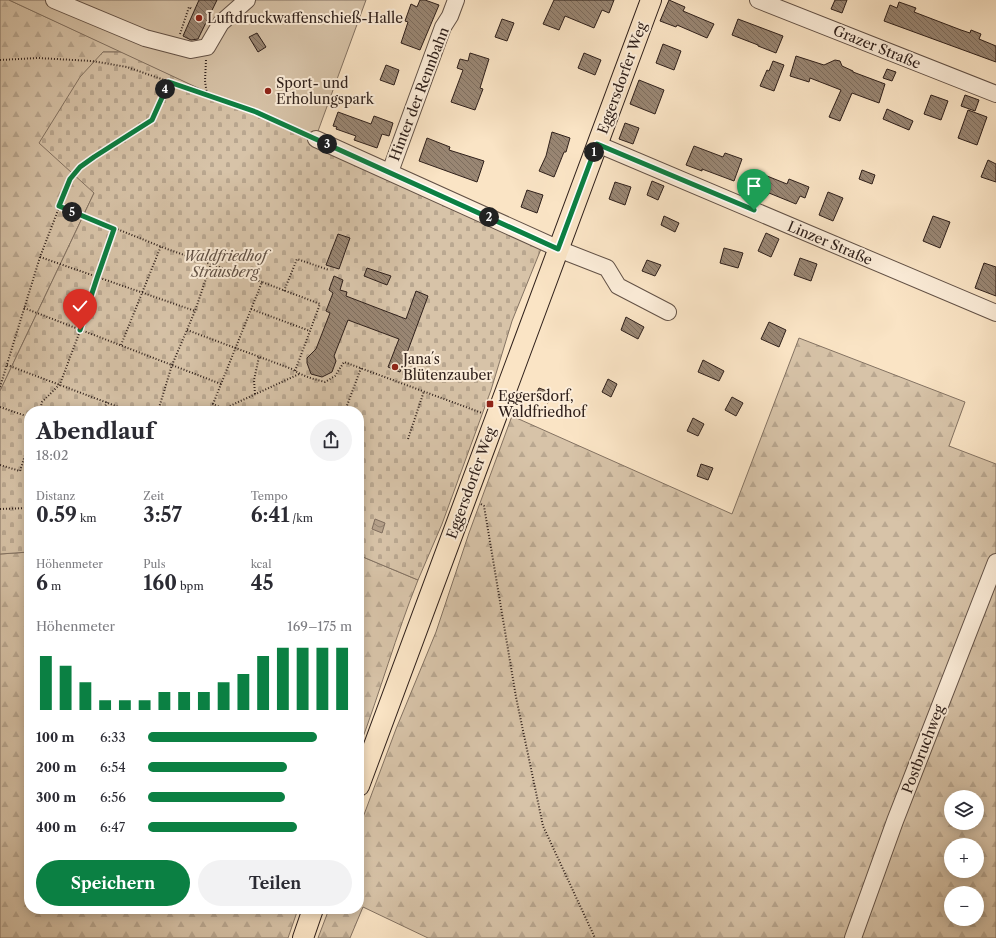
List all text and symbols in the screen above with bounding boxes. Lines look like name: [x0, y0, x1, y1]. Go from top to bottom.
place label: Luftdruckwaffenschieß-Halle: [207, 9, 403, 27]
marker: Luftdruckwaffenschieß-Halle: [194, 13, 204, 23]
street label: Eggersdorfer Weg: [593, 19, 651, 136]
street label: Grazer Straße: [831, 21, 924, 73]
street label: Hinter der Rennbahn: [385, 24, 453, 163]
place label: Sport- und Erholungspark: [276, 74, 375, 108]
pin: 4: [155, 79, 175, 99]
text: 4: [162, 82, 168, 96]
marker: Sport- und Erholungspark: [263, 86, 273, 96]
pin: 3: [317, 134, 337, 154]
text: 3: [324, 137, 330, 151]
pin: 1: [584, 142, 604, 162]
text: 1: [592, 145, 596, 159]
pin: [737, 169, 771, 210]
icon: arrive: [743, 175, 765, 197]
pin: 5: [62, 202, 82, 222]
text: 5: [69, 205, 75, 219]
pin: 2: [479, 207, 499, 227]
text: 2: [486, 210, 492, 224]
street label: Linzer Straße: [785, 217, 875, 269]
park label: Waldfriedhof Strausberg: [184, 247, 272, 281]
pin: [63, 289, 97, 330]
icon: check: [69, 295, 91, 317]
place label: Jana´s Blütenzauber: [401, 350, 492, 384]
marker: Jana´s Blütenzauber: [390, 362, 400, 372]
place label: Eggersdorf, Waldfriedhof: [497, 387, 588, 421]
marker: Eggersdorf, Waldfriedhof: [485, 399, 495, 409]
text: Abendlauf: [36, 418, 154, 445]
button: share: [310, 419, 352, 461]
street label: Eggersdorfer Weg: [442, 424, 500, 541]
text: 18:02: [36, 447, 69, 463]
text: Distanz: [36, 489, 75, 503]
text: Zeit: [143, 489, 164, 503]
text: Tempo: [251, 489, 288, 503]
text: 0.59: [36, 503, 77, 527]
text: 3:57: [143, 503, 182, 527]
text: 6:41: [251, 503, 289, 527]
text: km: [77, 511, 97, 525]
text: /km: [289, 511, 313, 525]
text: Höhenmeter: [36, 557, 103, 571]
text: Puls: [143, 557, 165, 571]
text: kcal: [251, 557, 271, 571]
text: 6: [36, 571, 48, 595]
text: 160: [143, 571, 177, 595]
text: 45: [251, 571, 274, 595]
text: m: [48, 579, 61, 593]
text: bpm: [177, 579, 204, 593]
text: Höhenmeter: [36, 618, 115, 634]
text: 169–175 m: [287, 618, 352, 634]
street label: Postbruchweg: [898, 702, 948, 796]
text: 100 m: [36, 729, 75, 745]
text: 6:33: [100, 729, 126, 745]
text: 200 m: [36, 759, 76, 775]
text: 6:54: [100, 759, 126, 775]
text: 300 m: [36, 789, 76, 805]
text: 6:56: [100, 789, 126, 805]
map controls: [944, 790, 984, 926]
button: layers: [944, 790, 984, 830]
text: 400 m: [36, 819, 76, 835]
text: 6:47: [100, 819, 125, 835]
button: +: [944, 838, 984, 878]
button: Speichern: [36, 860, 190, 906]
button: Teilen: [198, 860, 352, 906]
button: −: [944, 886, 984, 926]

